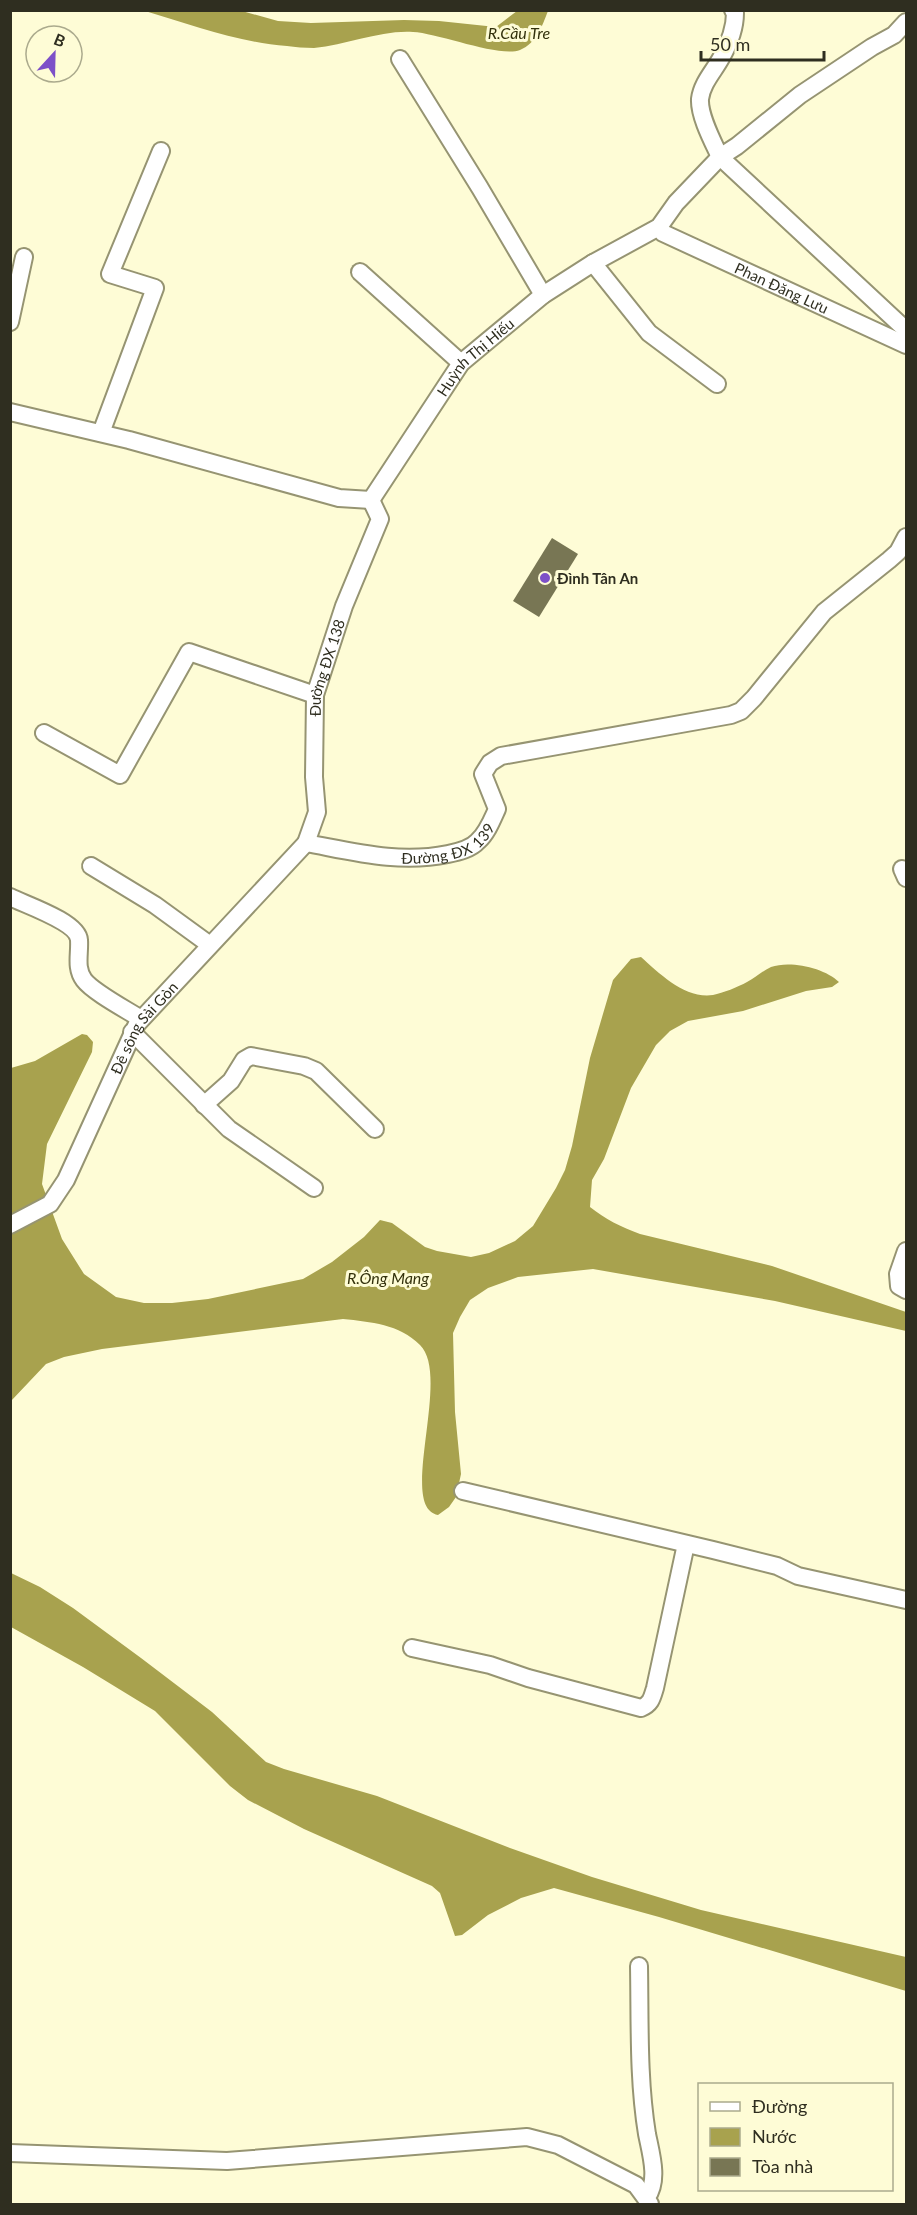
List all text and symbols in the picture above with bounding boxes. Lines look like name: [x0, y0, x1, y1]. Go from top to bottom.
water label: R.Cầu Tre: [488, 23, 551, 42]
north arrow: [24, 24, 84, 84]
scale bar: [701, 24, 824, 62]
text: B: [51, 29, 68, 50]
text: 50 m: [710, 33, 750, 55]
street label: Phan Đăng Lưu: [732, 258, 831, 317]
street label: Huỳnh Thị Hiếu: [433, 314, 517, 399]
place label: Đình Tân An: [557, 569, 638, 587]
marker: Đình Tân An: [538, 571, 552, 585]
street label: Đường ĐX 138: [306, 617, 348, 717]
street label: Đường ĐX 139: [401, 820, 498, 867]
street label: Đê sông Sài Gòn: [106, 978, 181, 1077]
water label: R.Ông Mạng: [347, 1268, 429, 1287]
legend: [698, 2083, 893, 2191]
text: Đường: [752, 2095, 807, 2117]
text: Nước: [752, 2125, 797, 2147]
text: Tòa nhà: [752, 2155, 813, 2177]

